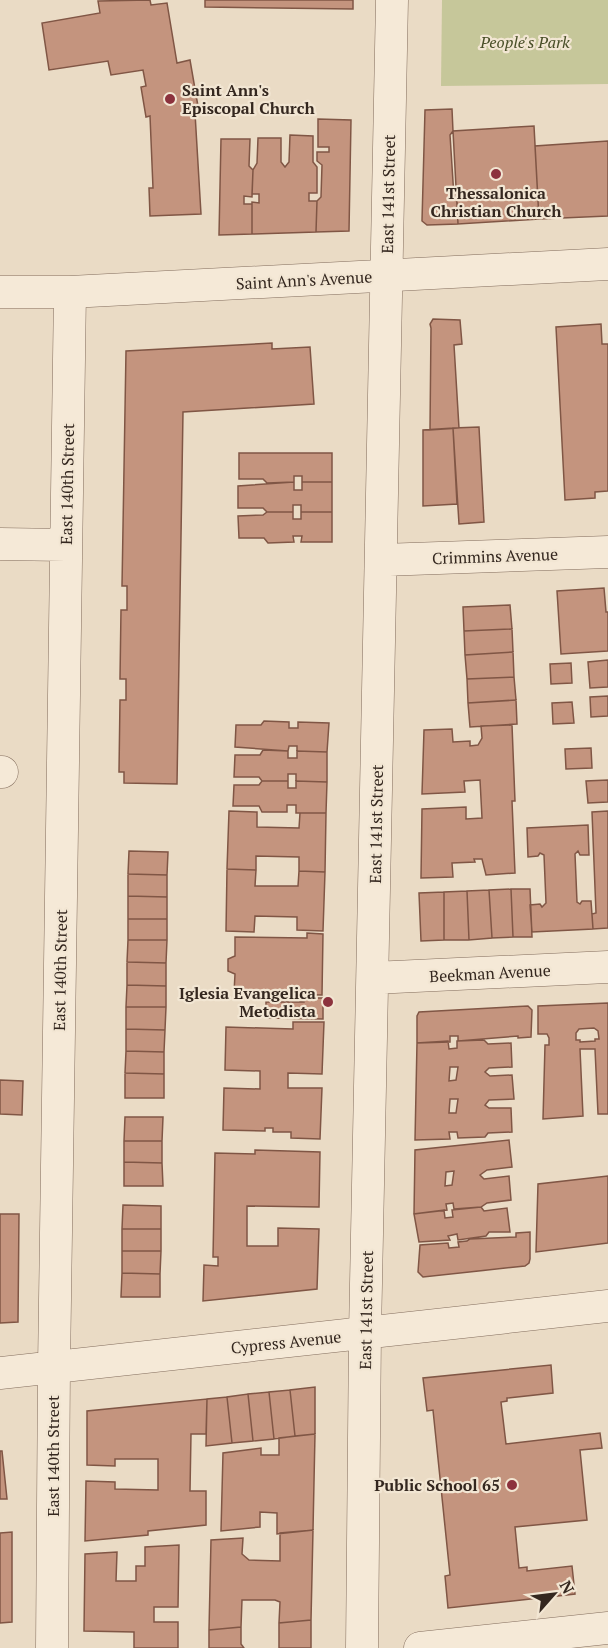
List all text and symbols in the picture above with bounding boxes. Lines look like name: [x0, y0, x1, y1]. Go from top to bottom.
park label: People's Park: [479, 31, 570, 53]
place label: Saint Ann's Episcopal Church: [182, 79, 316, 119]
marker: Saint Ann's Episcopal Church: [163, 92, 177, 106]
street label: East 141st Street: [376, 134, 400, 254]
marker: Thessalonica Christian Church: [489, 167, 503, 181]
place label: Thessalonica Christian Church: [431, 182, 562, 222]
street label: Saint Ann's Avenue: [235, 265, 373, 295]
street label: East 140th Street: [55, 423, 79, 545]
street label: Crimmins Avenue: [432, 543, 558, 569]
street label: East 141st Street: [364, 764, 388, 884]
street label: East 140th Street: [48, 909, 72, 1031]
street label: Beekman Avenue: [429, 959, 551, 987]
place label: Iglesia Evangelica Metodista: [179, 982, 316, 1022]
marker: Iglesia Evangelica Metodista: [321, 995, 335, 1009]
street label: East 141st Street: [354, 1250, 378, 1370]
street label: Cypress Avenue: [230, 1325, 342, 1359]
street label: East 140th Street: [42, 1395, 64, 1517]
place label: Public School 65: [374, 1474, 500, 1496]
marker: Public School 65: [505, 1478, 519, 1492]
north arrow: [524, 1564, 584, 1624]
text: N: [555, 1576, 580, 1597]

